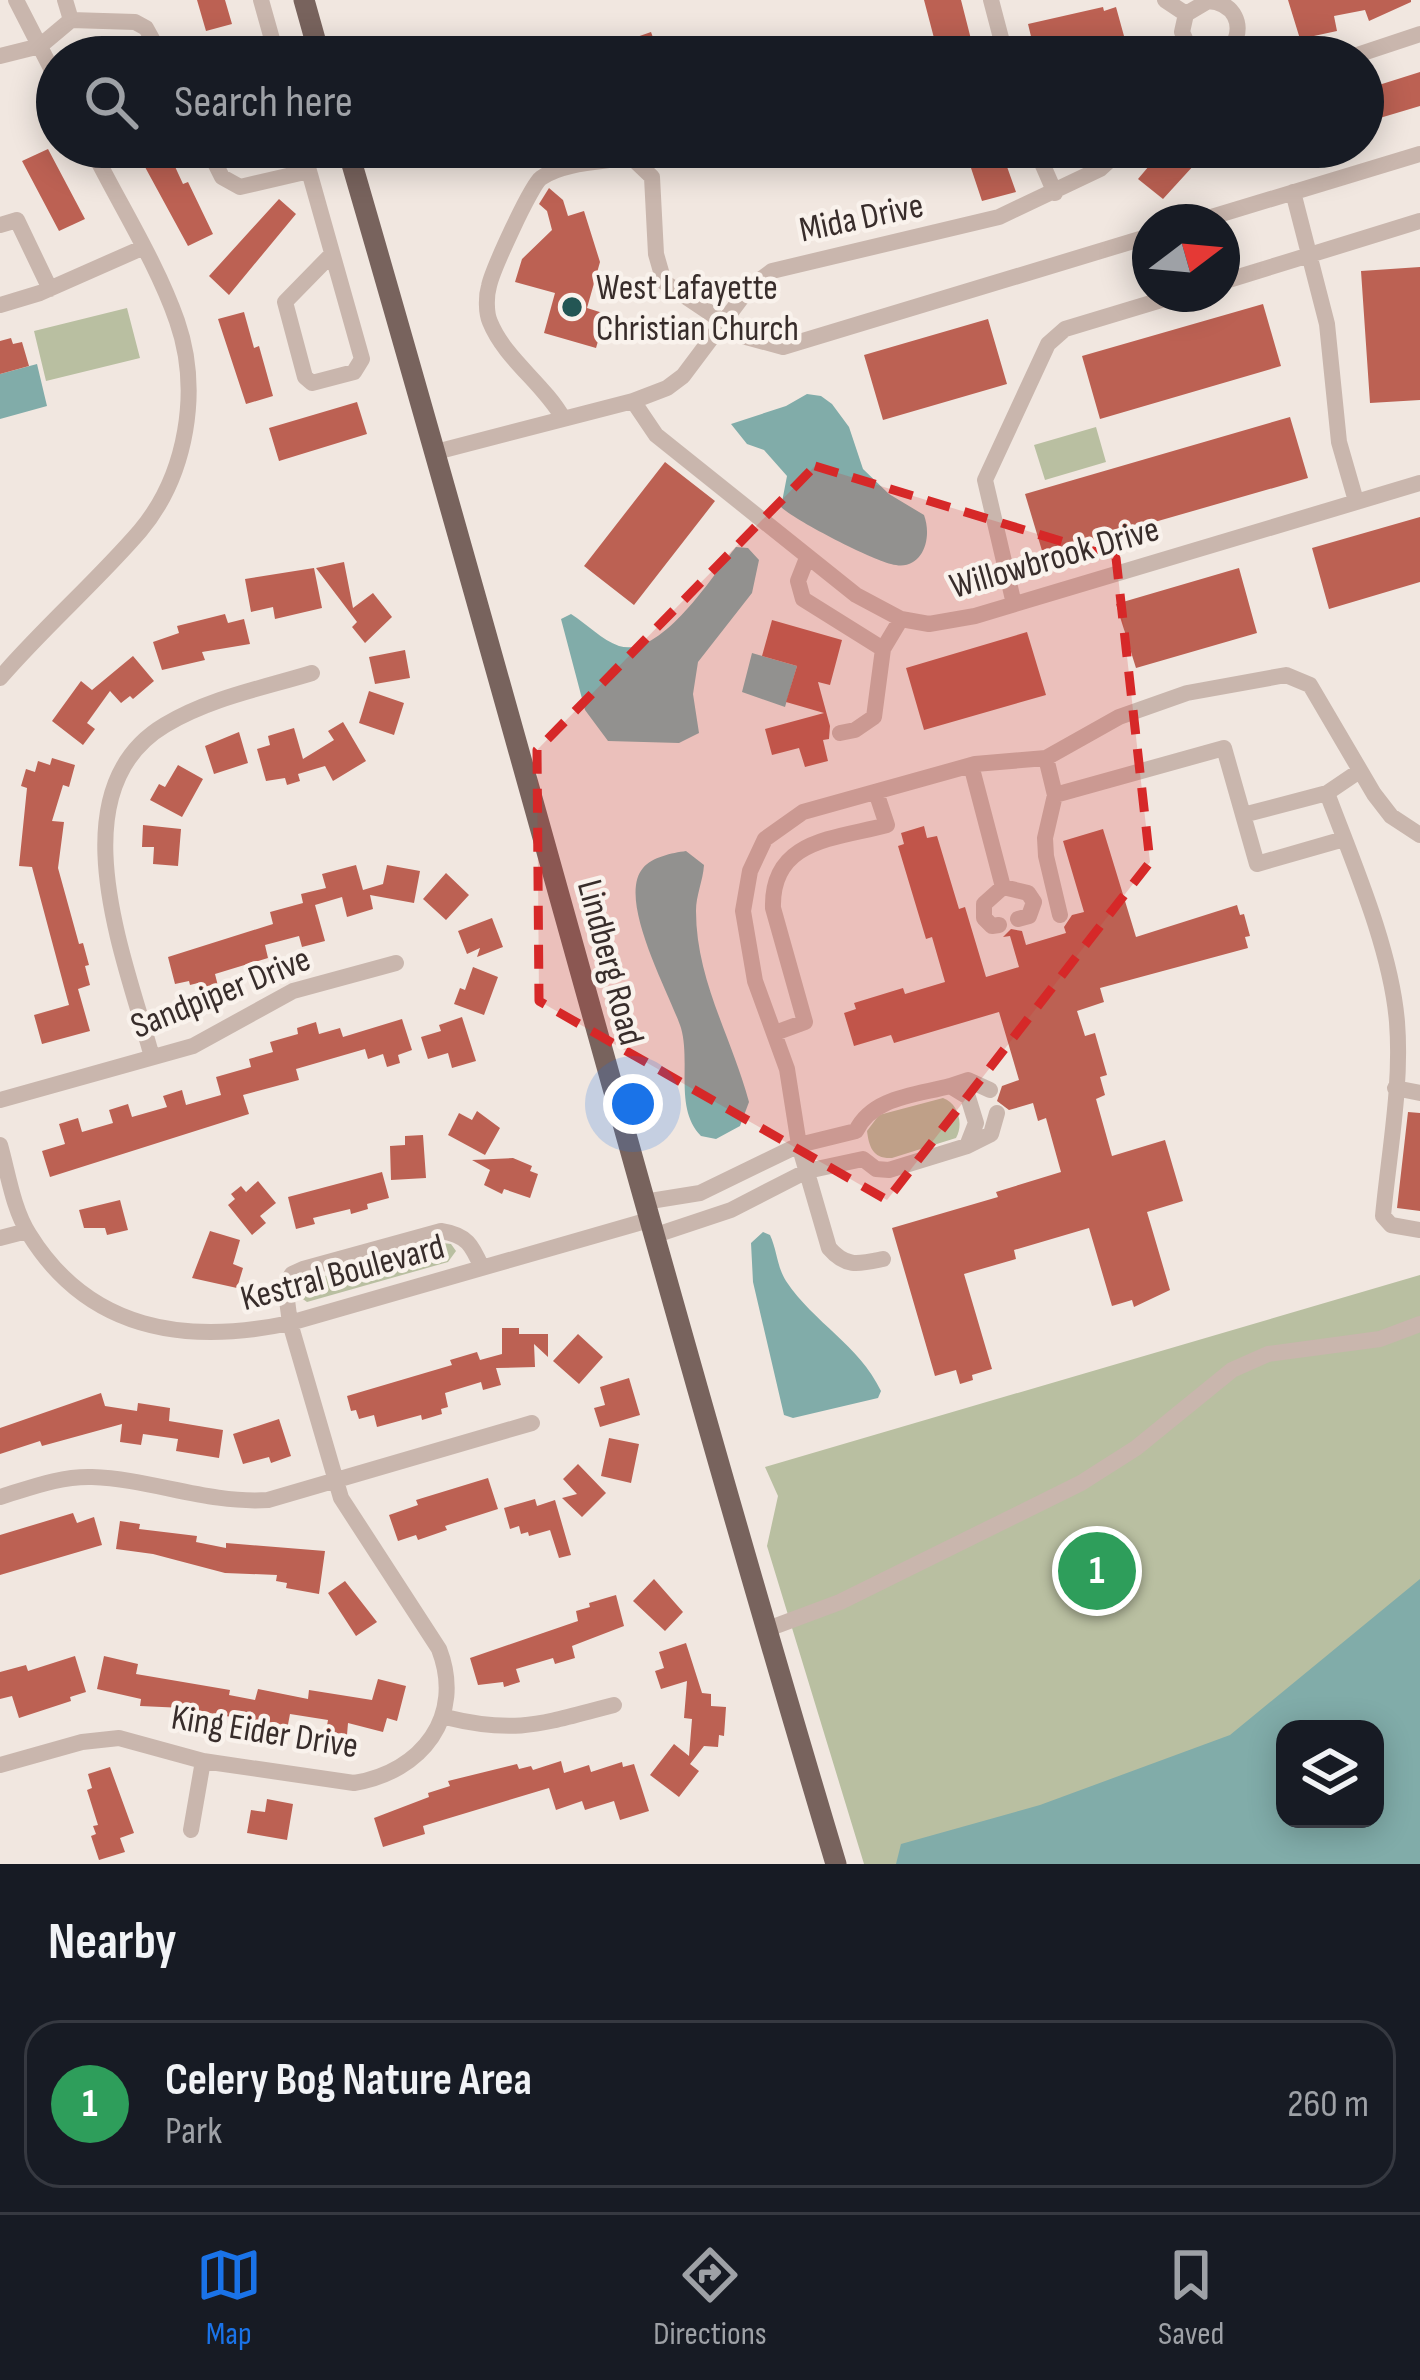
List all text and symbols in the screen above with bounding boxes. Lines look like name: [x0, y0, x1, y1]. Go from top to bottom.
search box: [36, 36, 1384, 168]
icon: search: [78, 69, 144, 135]
text: Search here: [174, 75, 353, 130]
street label: Mida Drive: [796, 184, 927, 253]
north arrow: [1132, 204, 1240, 312]
place label: West Lafayette Christian Church: [596, 267, 799, 351]
marker: West Lafayette Christian Church: [559, 294, 585, 320]
street label: Willowbrook Drive: [945, 508, 1164, 609]
street label: Lindberg Road: [567, 875, 652, 1050]
street label: Sandpiper Drive: [125, 938, 317, 1049]
your location: [603, 1074, 663, 1134]
street label: Kestral Boulevard: [236, 1226, 449, 1321]
pin: 1: [1058, 1526, 1136, 1616]
street label: King Eider Drive: [168, 1696, 361, 1768]
map controls: [1276, 1720, 1384, 1828]
button: layers: [1276, 1720, 1384, 1828]
text: Nearby: [48, 1912, 177, 1973]
text: Celery Bog Nature Area: [165, 2053, 532, 2108]
text: 1: [82, 2081, 98, 2128]
text: 260 m: [1287, 2081, 1369, 2128]
text: Park: [165, 2108, 222, 2155]
tab: Map: [196, 2242, 262, 2354]
tab: Directions: [653, 2242, 767, 2354]
tab: Saved: [1158, 2242, 1224, 2354]

